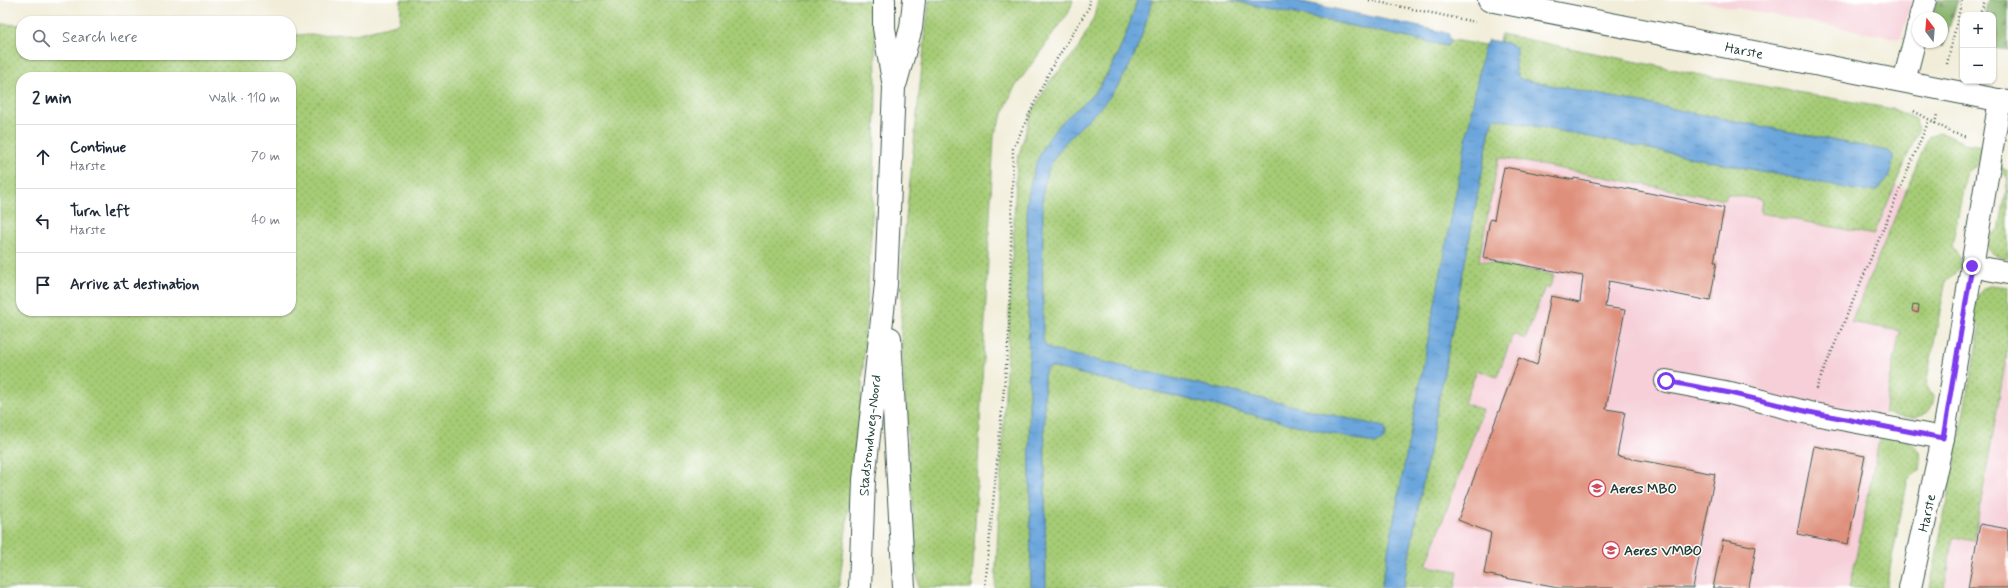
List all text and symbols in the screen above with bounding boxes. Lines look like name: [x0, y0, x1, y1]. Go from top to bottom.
north arrow: [1912, 12, 1948, 48]
map controls: [1960, 12, 1996, 84]
button: +: [1960, 12, 1996, 48]
search box: [16, 16, 296, 60]
icon: search: [30, 27, 52, 49]
text: Search here: [62, 28, 138, 48]
street label: Harste: [1723, 39, 1765, 64]
button: −: [1960, 48, 1996, 84]
text: 2 min: [32, 87, 72, 109]
text: Walk · 110 m: [209, 90, 280, 107]
text: Continue: [70, 138, 126, 158]
icon: ahead: [32, 146, 54, 168]
text: 70 m: [251, 148, 280, 165]
text: Harste: [70, 158, 106, 175]
text: Turn left: [70, 202, 130, 222]
icon: left: [32, 210, 54, 232]
text: 40 m: [251, 212, 280, 229]
text: Harste: [70, 222, 106, 239]
route end: [1963, 257, 1981, 275]
icon: arrive: [32, 274, 54, 296]
text: Arrive at destination: [70, 275, 199, 295]
route start: [1657, 372, 1675, 390]
street label: Stadsrondweg-Noord: [855, 374, 886, 496]
school or university icon: Aeres MBO: [1587, 478, 1607, 498]
place label: Aeres MBO: [1610, 480, 1677, 498]
street label: Harste: [1915, 492, 1940, 534]
school or university icon: Aeres VMBO: [1601, 540, 1621, 560]
place label: Aeres VMBO: [1624, 542, 1702, 560]

